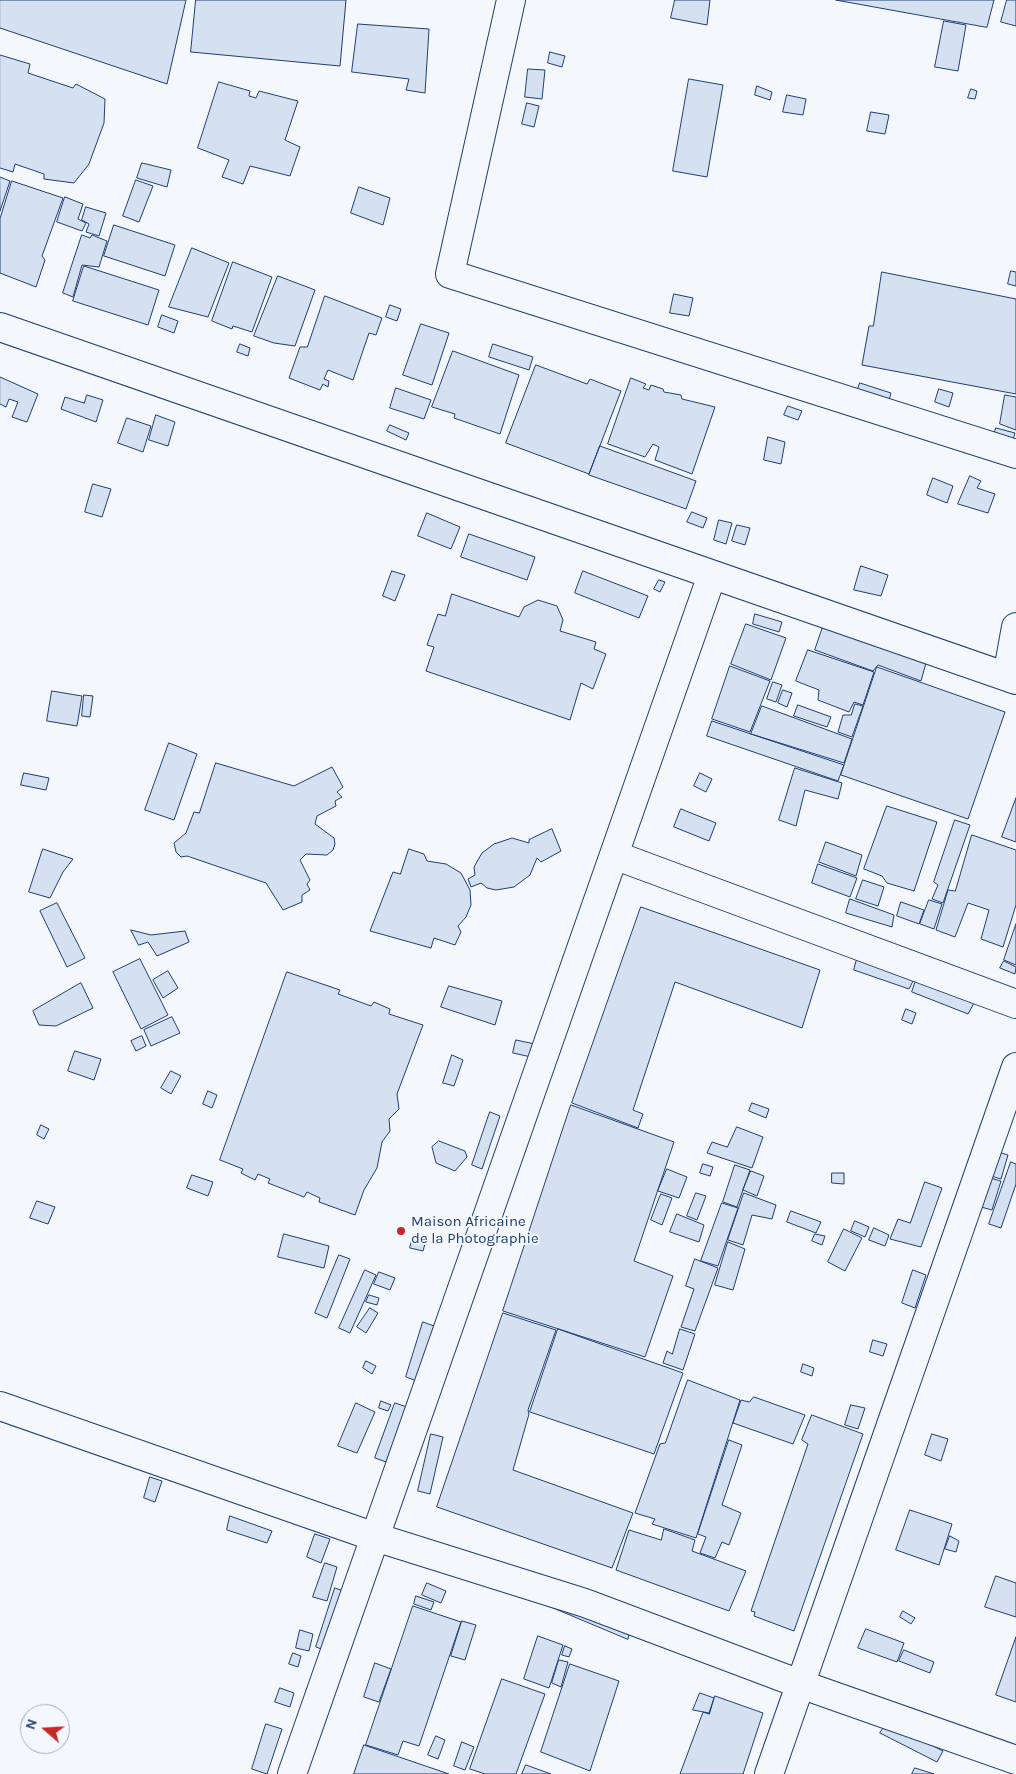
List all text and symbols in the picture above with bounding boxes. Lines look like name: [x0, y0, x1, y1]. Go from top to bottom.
place label: Maison Africaine de la Photographie: [411, 1213, 539, 1248]
marker: Maison Africaine de la Photographie: [395, 1225, 407, 1237]
north arrow: [20, 1704, 70, 1754]
text: N: [22, 1717, 41, 1732]

